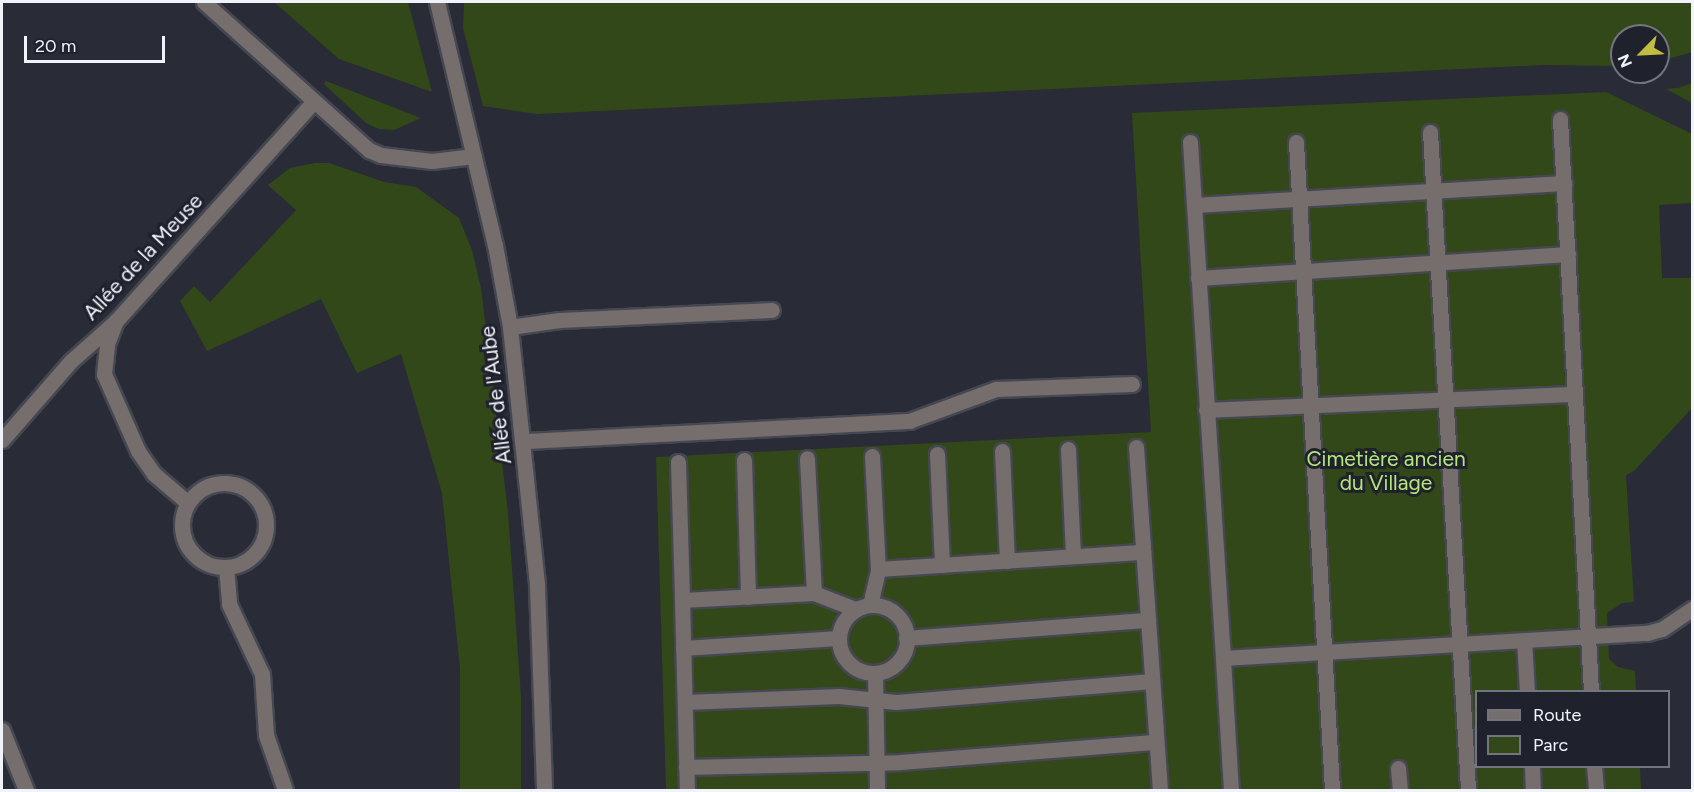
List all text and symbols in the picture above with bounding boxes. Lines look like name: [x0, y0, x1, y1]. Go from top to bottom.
scale bar: [27, 24, 168, 62]
north arrow: [1610, 24, 1670, 84]
text: 20 m: [35, 35, 76, 57]
text: N: [1614, 51, 1636, 70]
street label: Allée de la Meuse: [78, 189, 208, 325]
street label: Allée de l'Aube: [475, 324, 517, 466]
park label: Cimetière ancien du Village: [1306, 446, 1466, 496]
legend: [1475, 690, 1670, 768]
text: Route: [1533, 704, 1581, 726]
text: Parc: [1533, 734, 1568, 756]

